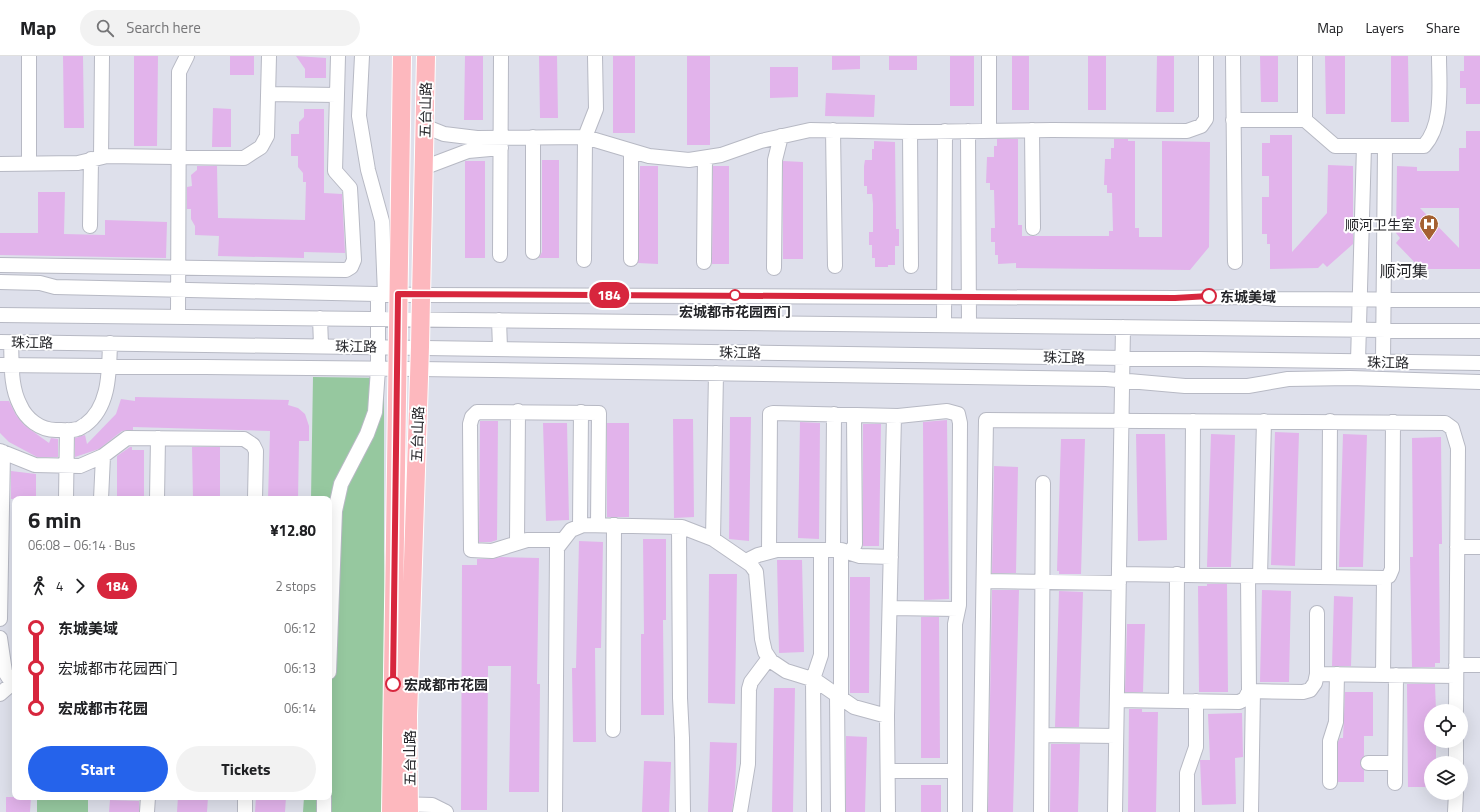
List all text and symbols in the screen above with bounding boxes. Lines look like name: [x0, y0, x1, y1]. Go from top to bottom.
search box: [80, 10, 360, 46]
text: Map: [20, 13, 56, 42]
text: Search here: [126, 16, 201, 39]
icon: search: [94, 17, 116, 39]
text: Map: [1317, 17, 1343, 38]
text: Layers: [1365, 17, 1404, 38]
text: Share: [1426, 17, 1460, 38]
street label: 五台山路: [414, 82, 436, 138]
hospital icon: 顺河卫生室: [1418, 213, 1440, 241]
place label: 顺河卫生室: [1345, 214, 1415, 235]
district label: 顺河集: [1380, 259, 1428, 283]
line badge: 184: [586, 282, 632, 308]
text: 184: [597, 284, 621, 305]
place label: 东城美域: [1220, 286, 1276, 307]
marker: 东城美域: [1201, 288, 1217, 304]
marker: 宏城都市花园西门: [729, 289, 741, 301]
place label: 宏城都市花园西门: [679, 301, 791, 322]
street label: 珠江路: [11, 331, 53, 353]
street label: 珠江路: [335, 335, 377, 357]
street label: 珠江路: [719, 341, 761, 363]
street label: 珠江路: [1043, 346, 1085, 368]
street label: 珠江路: [1367, 351, 1409, 373]
street label: 五台山路: [406, 406, 428, 462]
text: 6 min: [28, 503, 81, 537]
text: ¥12.80: [270, 519, 316, 542]
text: 06:08 – 06:14 · Bus: [28, 535, 135, 555]
icon: walk: [28, 575, 50, 597]
icon: forward: [69, 575, 91, 597]
text: 184: [105, 575, 129, 596]
text: 4: [56, 576, 63, 596]
text: 2 stops: [275, 576, 316, 596]
text: 东城美域: [58, 617, 118, 640]
text: 06:12: [284, 618, 316, 638]
text: 宏城都市花园西门: [58, 657, 178, 680]
text: 06:13: [284, 658, 316, 678]
place label: 宏成都市花园: [404, 674, 488, 695]
marker: 宏成都市花园: [385, 676, 401, 692]
text: 宏成都市花园: [58, 697, 148, 720]
text: 06:14: [284, 698, 316, 718]
map controls: [1424, 704, 1468, 800]
button: locate: [1424, 704, 1468, 748]
street label: 五台山路: [399, 730, 420, 786]
button: Start: [28, 746, 168, 792]
button: Tickets: [176, 746, 316, 792]
button: layers: [1424, 756, 1468, 800]

